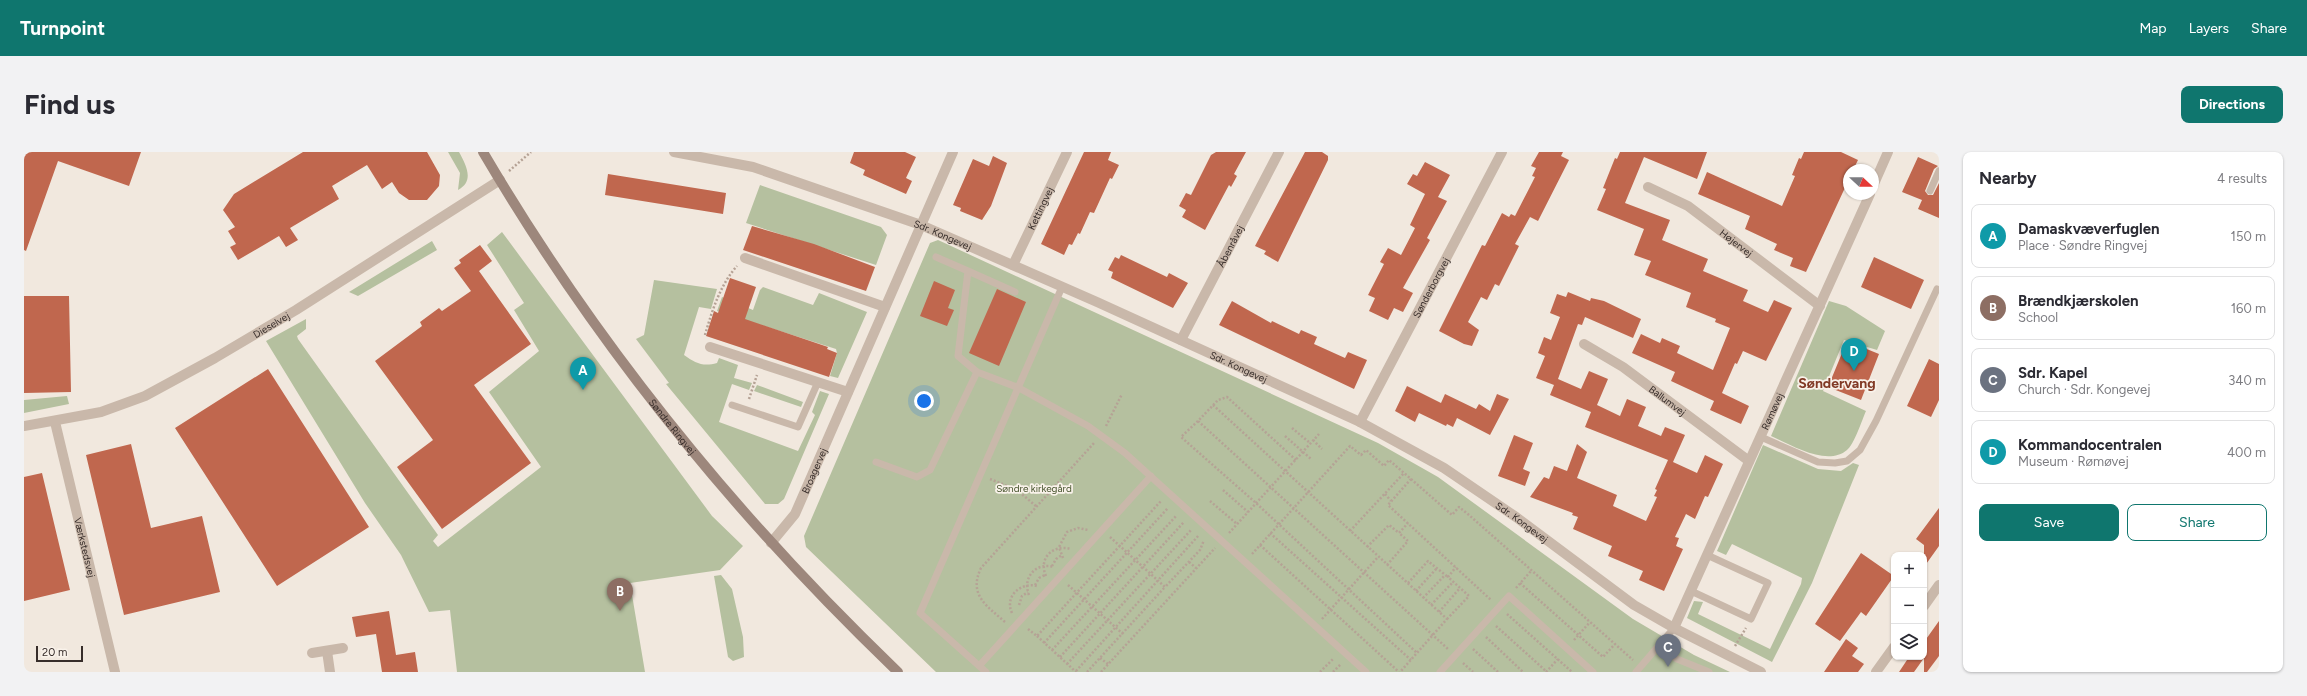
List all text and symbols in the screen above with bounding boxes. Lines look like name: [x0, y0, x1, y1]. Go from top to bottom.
text: Turnpoint: [20, 17, 105, 40]
text: Map: [2139, 20, 2167, 37]
text: Layers: [2189, 20, 2229, 37]
text: Share: [2251, 20, 2287, 37]
button: Directions: [2181, 86, 2283, 123]
text: Find us: [24, 87, 115, 121]
north arrow: [1843, 164, 1879, 200]
text: Nearby: [1979, 168, 2037, 188]
text: 4 results: [2217, 171, 2267, 186]
street label: Kettingvej: [1024, 184, 1056, 232]
street label: Sdr. Kongevej: [912, 217, 974, 253]
text: Damaskvæverfuglen: [2018, 220, 2160, 238]
street label: Åbenråvej: [1214, 223, 1246, 269]
street label: Højervej: [1717, 226, 1756, 260]
text: A: [1988, 229, 1998, 244]
text: 150 m: [2231, 229, 2266, 244]
text: Place · Søndre Ringvej: [2018, 238, 2147, 253]
street label: Sønderborgvej: [1410, 255, 1452, 320]
text: Brændkjærskolen: [2018, 292, 2139, 310]
text: B: [1989, 301, 1997, 316]
text: 160 m: [2231, 301, 2266, 316]
street label: Dieselvej: [251, 309, 292, 341]
text: School: [2018, 310, 2058, 325]
pin: D: [1841, 338, 1867, 371]
street label: Sdr. Kongevej: [1208, 348, 1270, 386]
pin: A: [570, 357, 596, 390]
text: Sdr. Kapel: [2018, 364, 2088, 382]
text: C: [1988, 373, 1998, 388]
text: 340 m: [2228, 373, 2266, 388]
district label: Søndervang: [1798, 375, 1876, 392]
street label: Ballumvej: [1647, 382, 1689, 419]
text: Church · Sdr. Kongevej: [2018, 382, 2151, 397]
street label: Rømøvej: [1758, 390, 1786, 432]
your location: [914, 391, 934, 411]
street label: Søndre Ringvej: [646, 396, 699, 457]
text: Kommandocentralen: [2018, 436, 2162, 454]
text: D: [1988, 445, 1998, 460]
text: 400 m: [2227, 445, 2266, 460]
street label: Broagervej: [798, 446, 830, 495]
text: Museum · Rømøvej: [2018, 454, 2129, 469]
park label: Søndre kirkegård: [996, 482, 1072, 495]
street label: Sdr. Kongevej: [1493, 499, 1551, 546]
button: Save: [1979, 504, 2119, 541]
button: Share: [2127, 504, 2267, 541]
street label: Værkstedsvej: [72, 516, 99, 579]
map controls: [1891, 552, 1927, 660]
button: +: [1891, 552, 1927, 588]
pin: B: [607, 578, 633, 611]
button: −: [1891, 588, 1927, 624]
button: layers: [1891, 624, 1927, 660]
pin: C: [1655, 634, 1681, 667]
scale bar: [36, 644, 83, 663]
text: 20 m: [42, 646, 67, 659]

